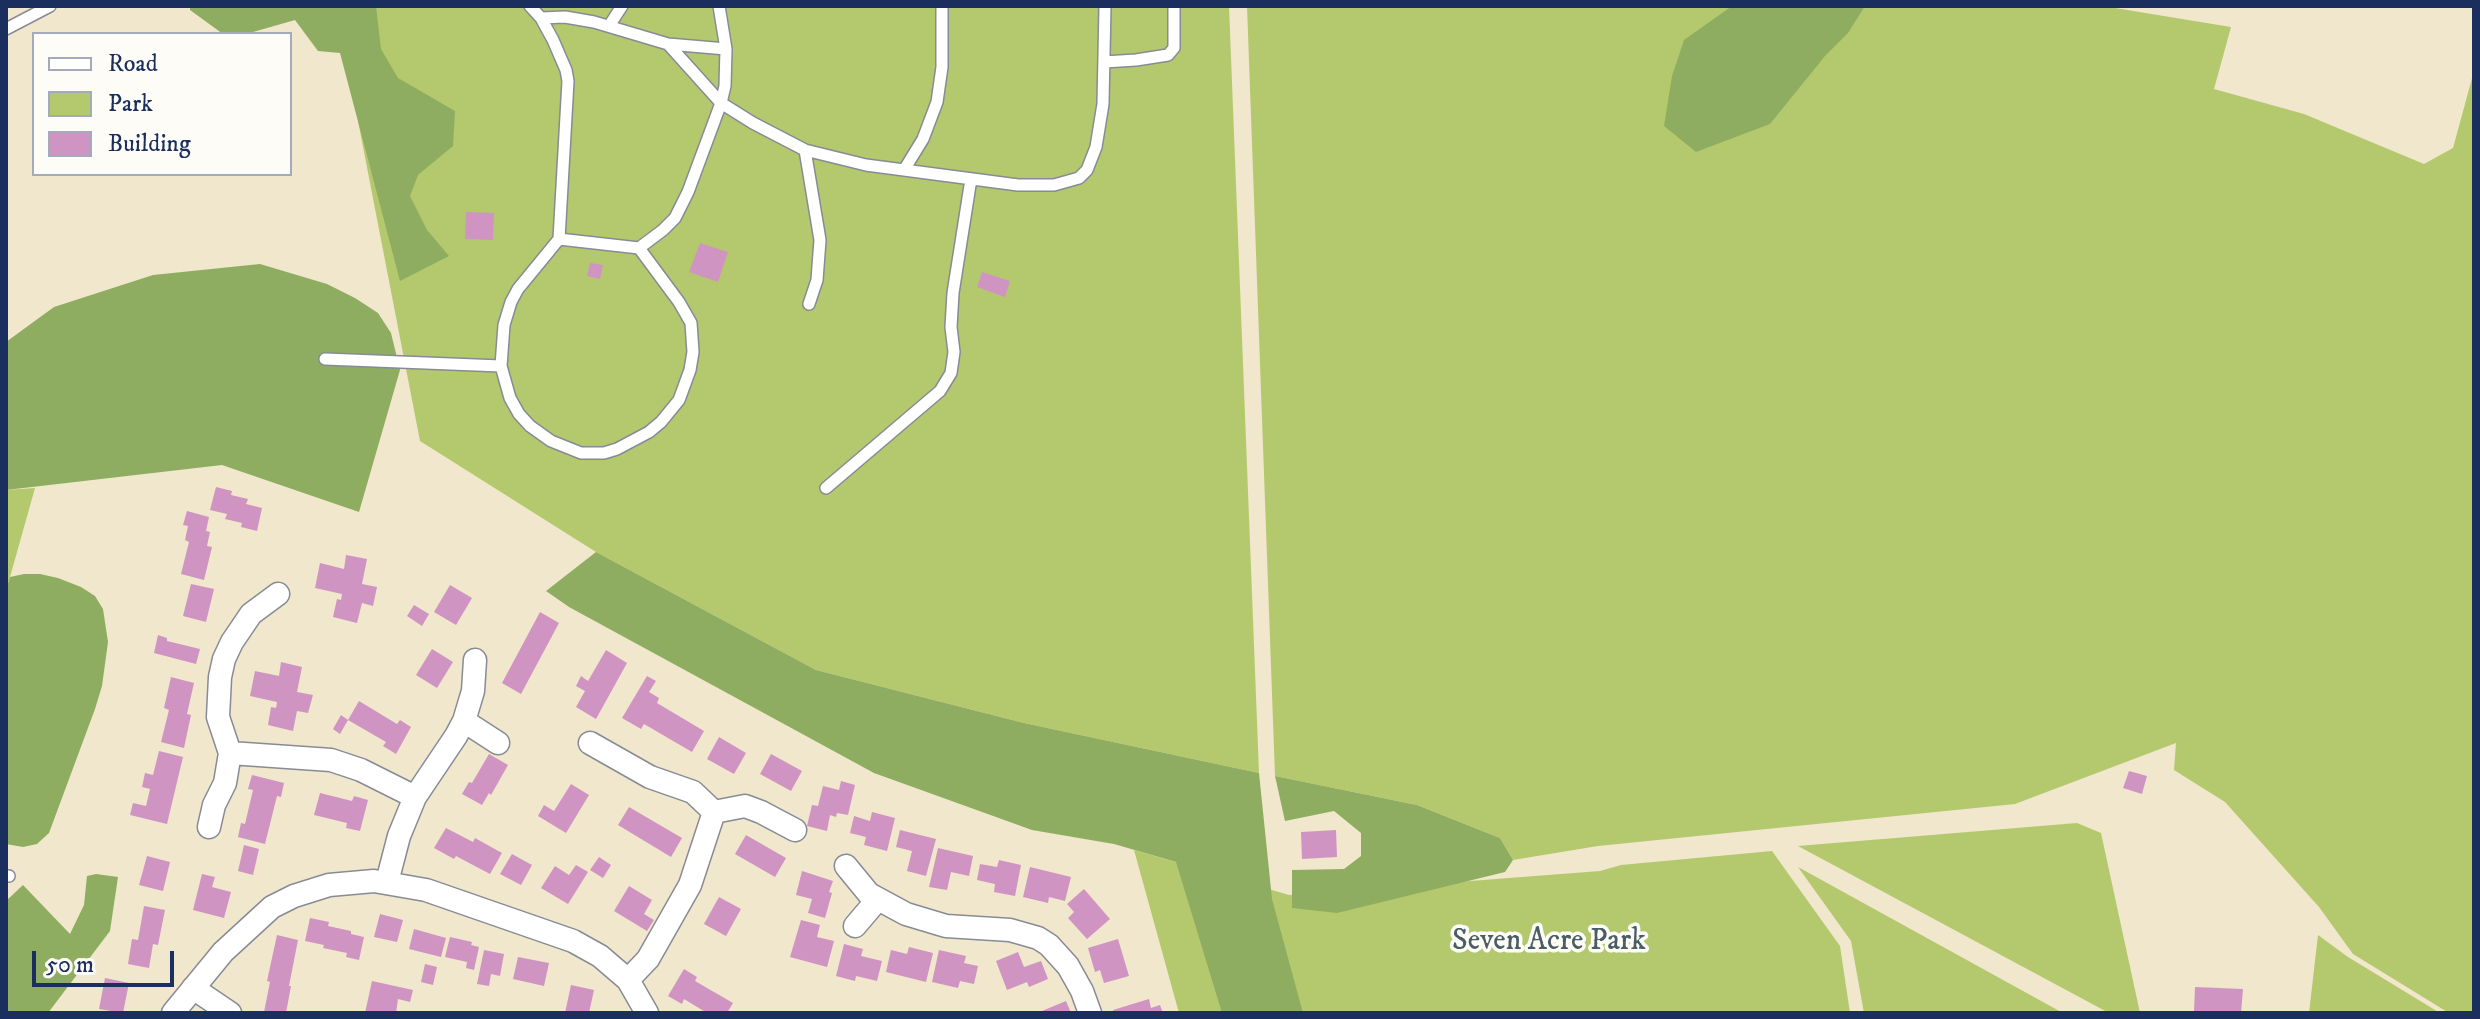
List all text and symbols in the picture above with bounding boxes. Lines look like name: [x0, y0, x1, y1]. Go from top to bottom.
legend: [32, 32, 292, 176]
text: Road: [108, 49, 158, 79]
text: Park: [108, 89, 153, 119]
text: Building: [108, 129, 191, 159]
park label: Seven Acre Park: [1452, 925, 1646, 961]
scale bar: [36, 935, 178, 985]
text: 50 m: [46, 950, 94, 980]

